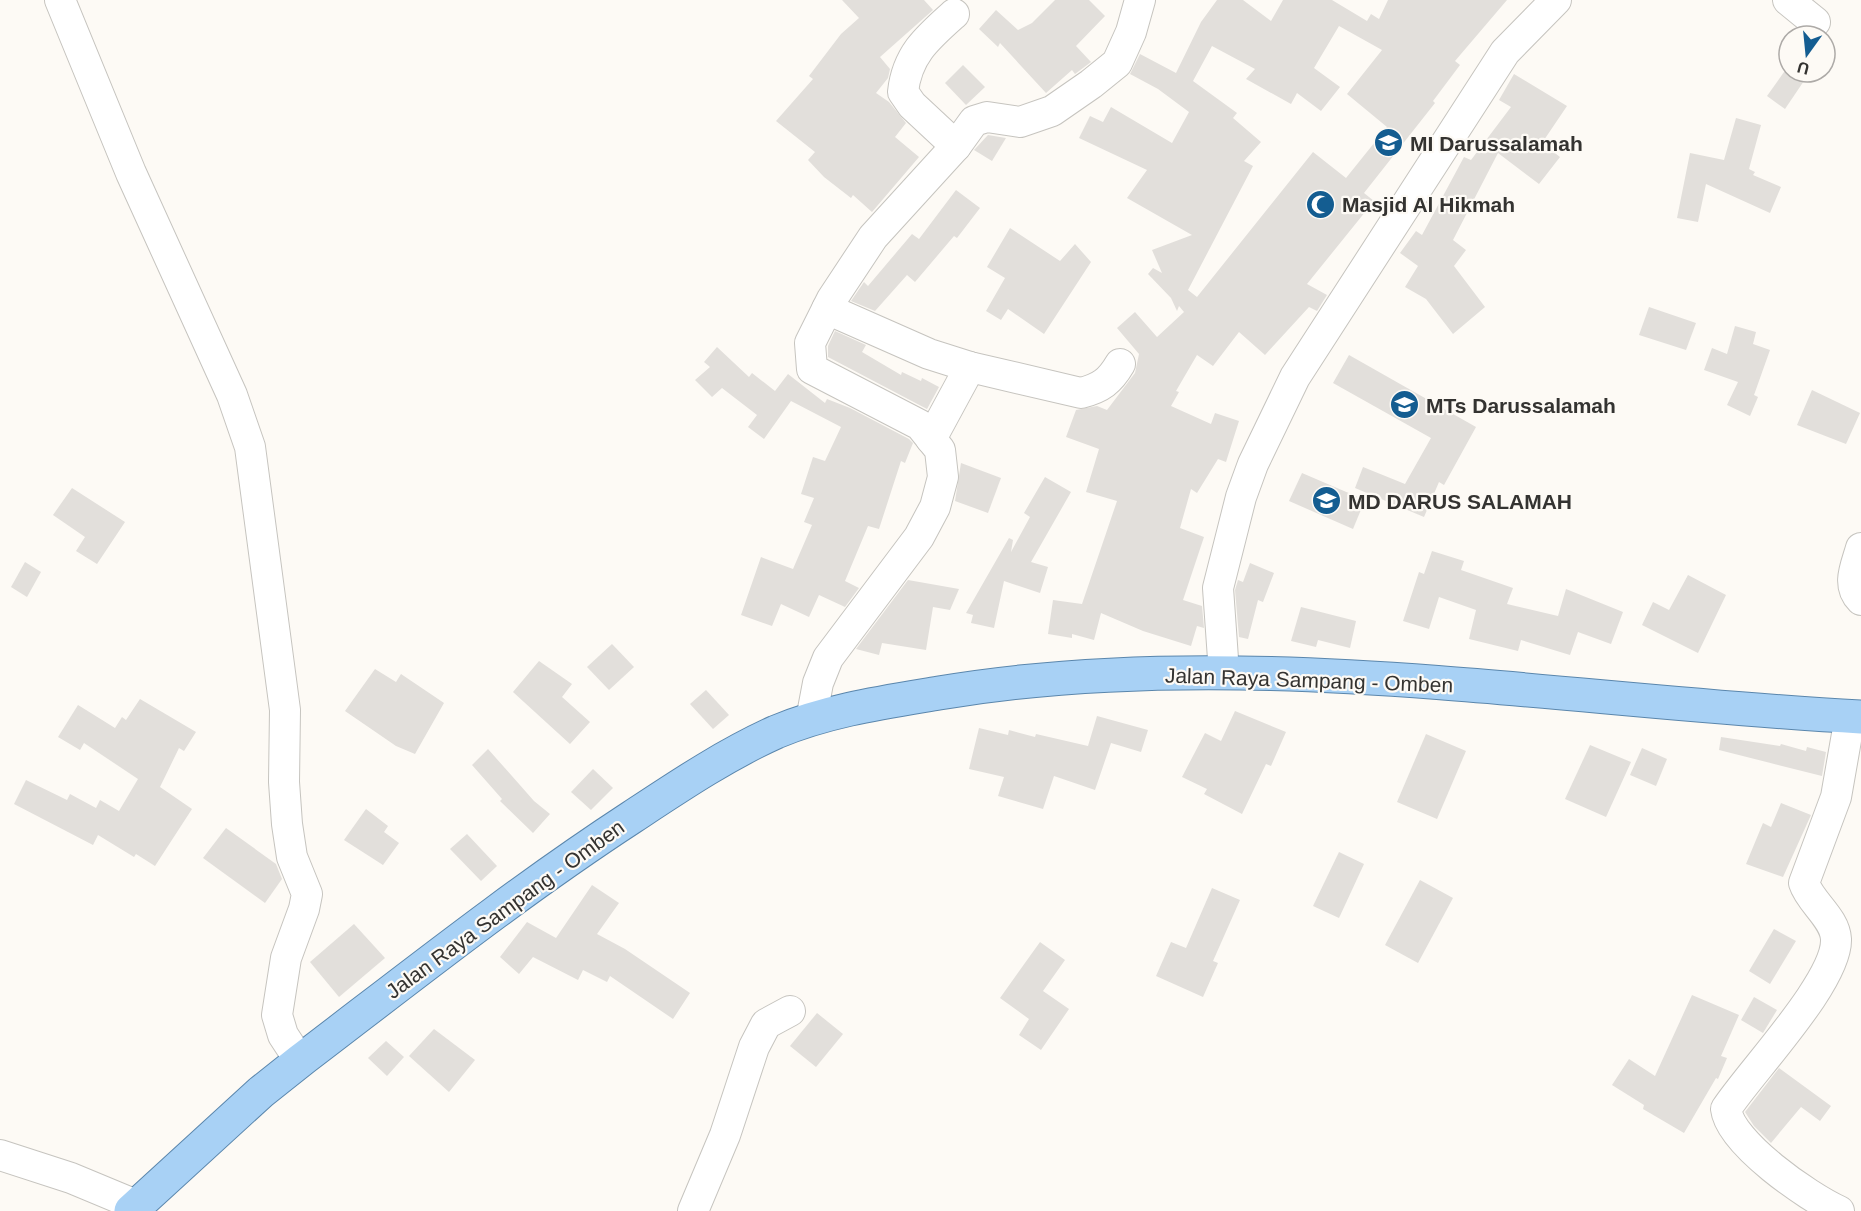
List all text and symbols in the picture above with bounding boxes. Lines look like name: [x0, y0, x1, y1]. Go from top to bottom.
north arrow: [1777, 24, 1837, 84]
text: U: [1795, 58, 1811, 78]
school or university icon: MI Darussalamah: [1373, 127, 1405, 159]
place label: MI Darussalamah: [1410, 132, 1583, 155]
mosque icon: Masjid Al Hikmah: [1305, 188, 1337, 220]
place label: Masjid Al Hikmah: [1342, 193, 1515, 216]
school or university icon: MTs Darussalamah: [1389, 389, 1421, 421]
place label: MTs Darussalamah: [1426, 394, 1616, 417]
school or university icon: MD DARUS SALAMAH: [1311, 485, 1343, 517]
place label: MD DARUS SALAMAH: [1348, 490, 1572, 513]
street label: Jalan Raya Sampang - Omben: [1165, 663, 1453, 697]
street label: Jalan Raya Sampang - Omben: [382, 815, 628, 1003]

